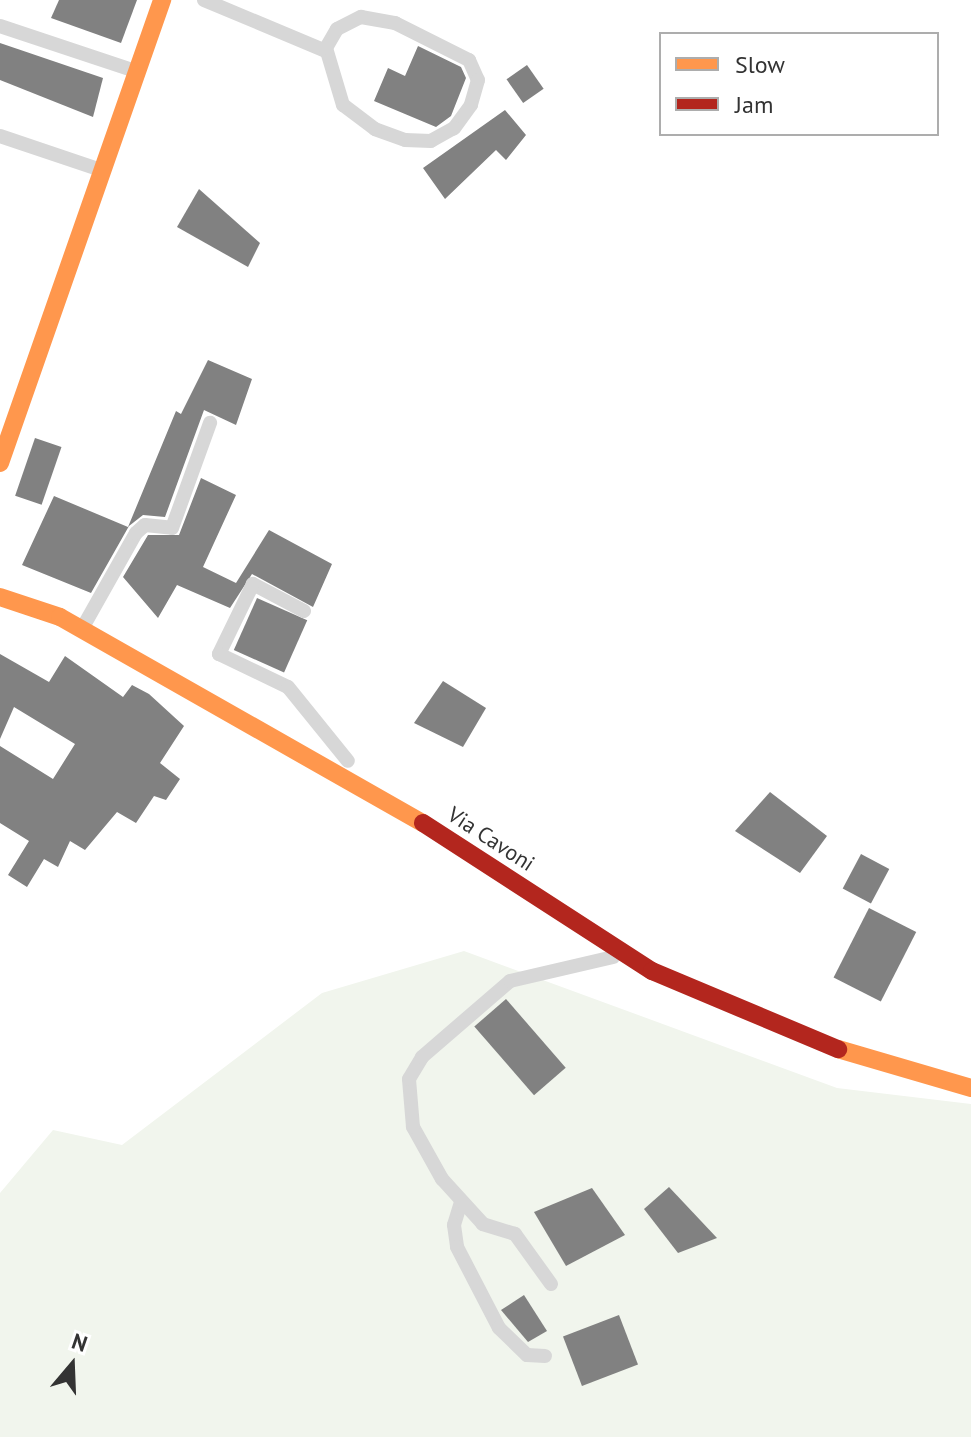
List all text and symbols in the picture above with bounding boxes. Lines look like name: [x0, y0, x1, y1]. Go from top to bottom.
legend: [659, 32, 939, 136]
text: Slow: [735, 49, 785, 80]
text: Jam: [735, 89, 773, 120]
street label: Via Cavoni: [443, 801, 539, 877]
north arrow: [32, 1325, 112, 1405]
text: N: [68, 1327, 91, 1358]

